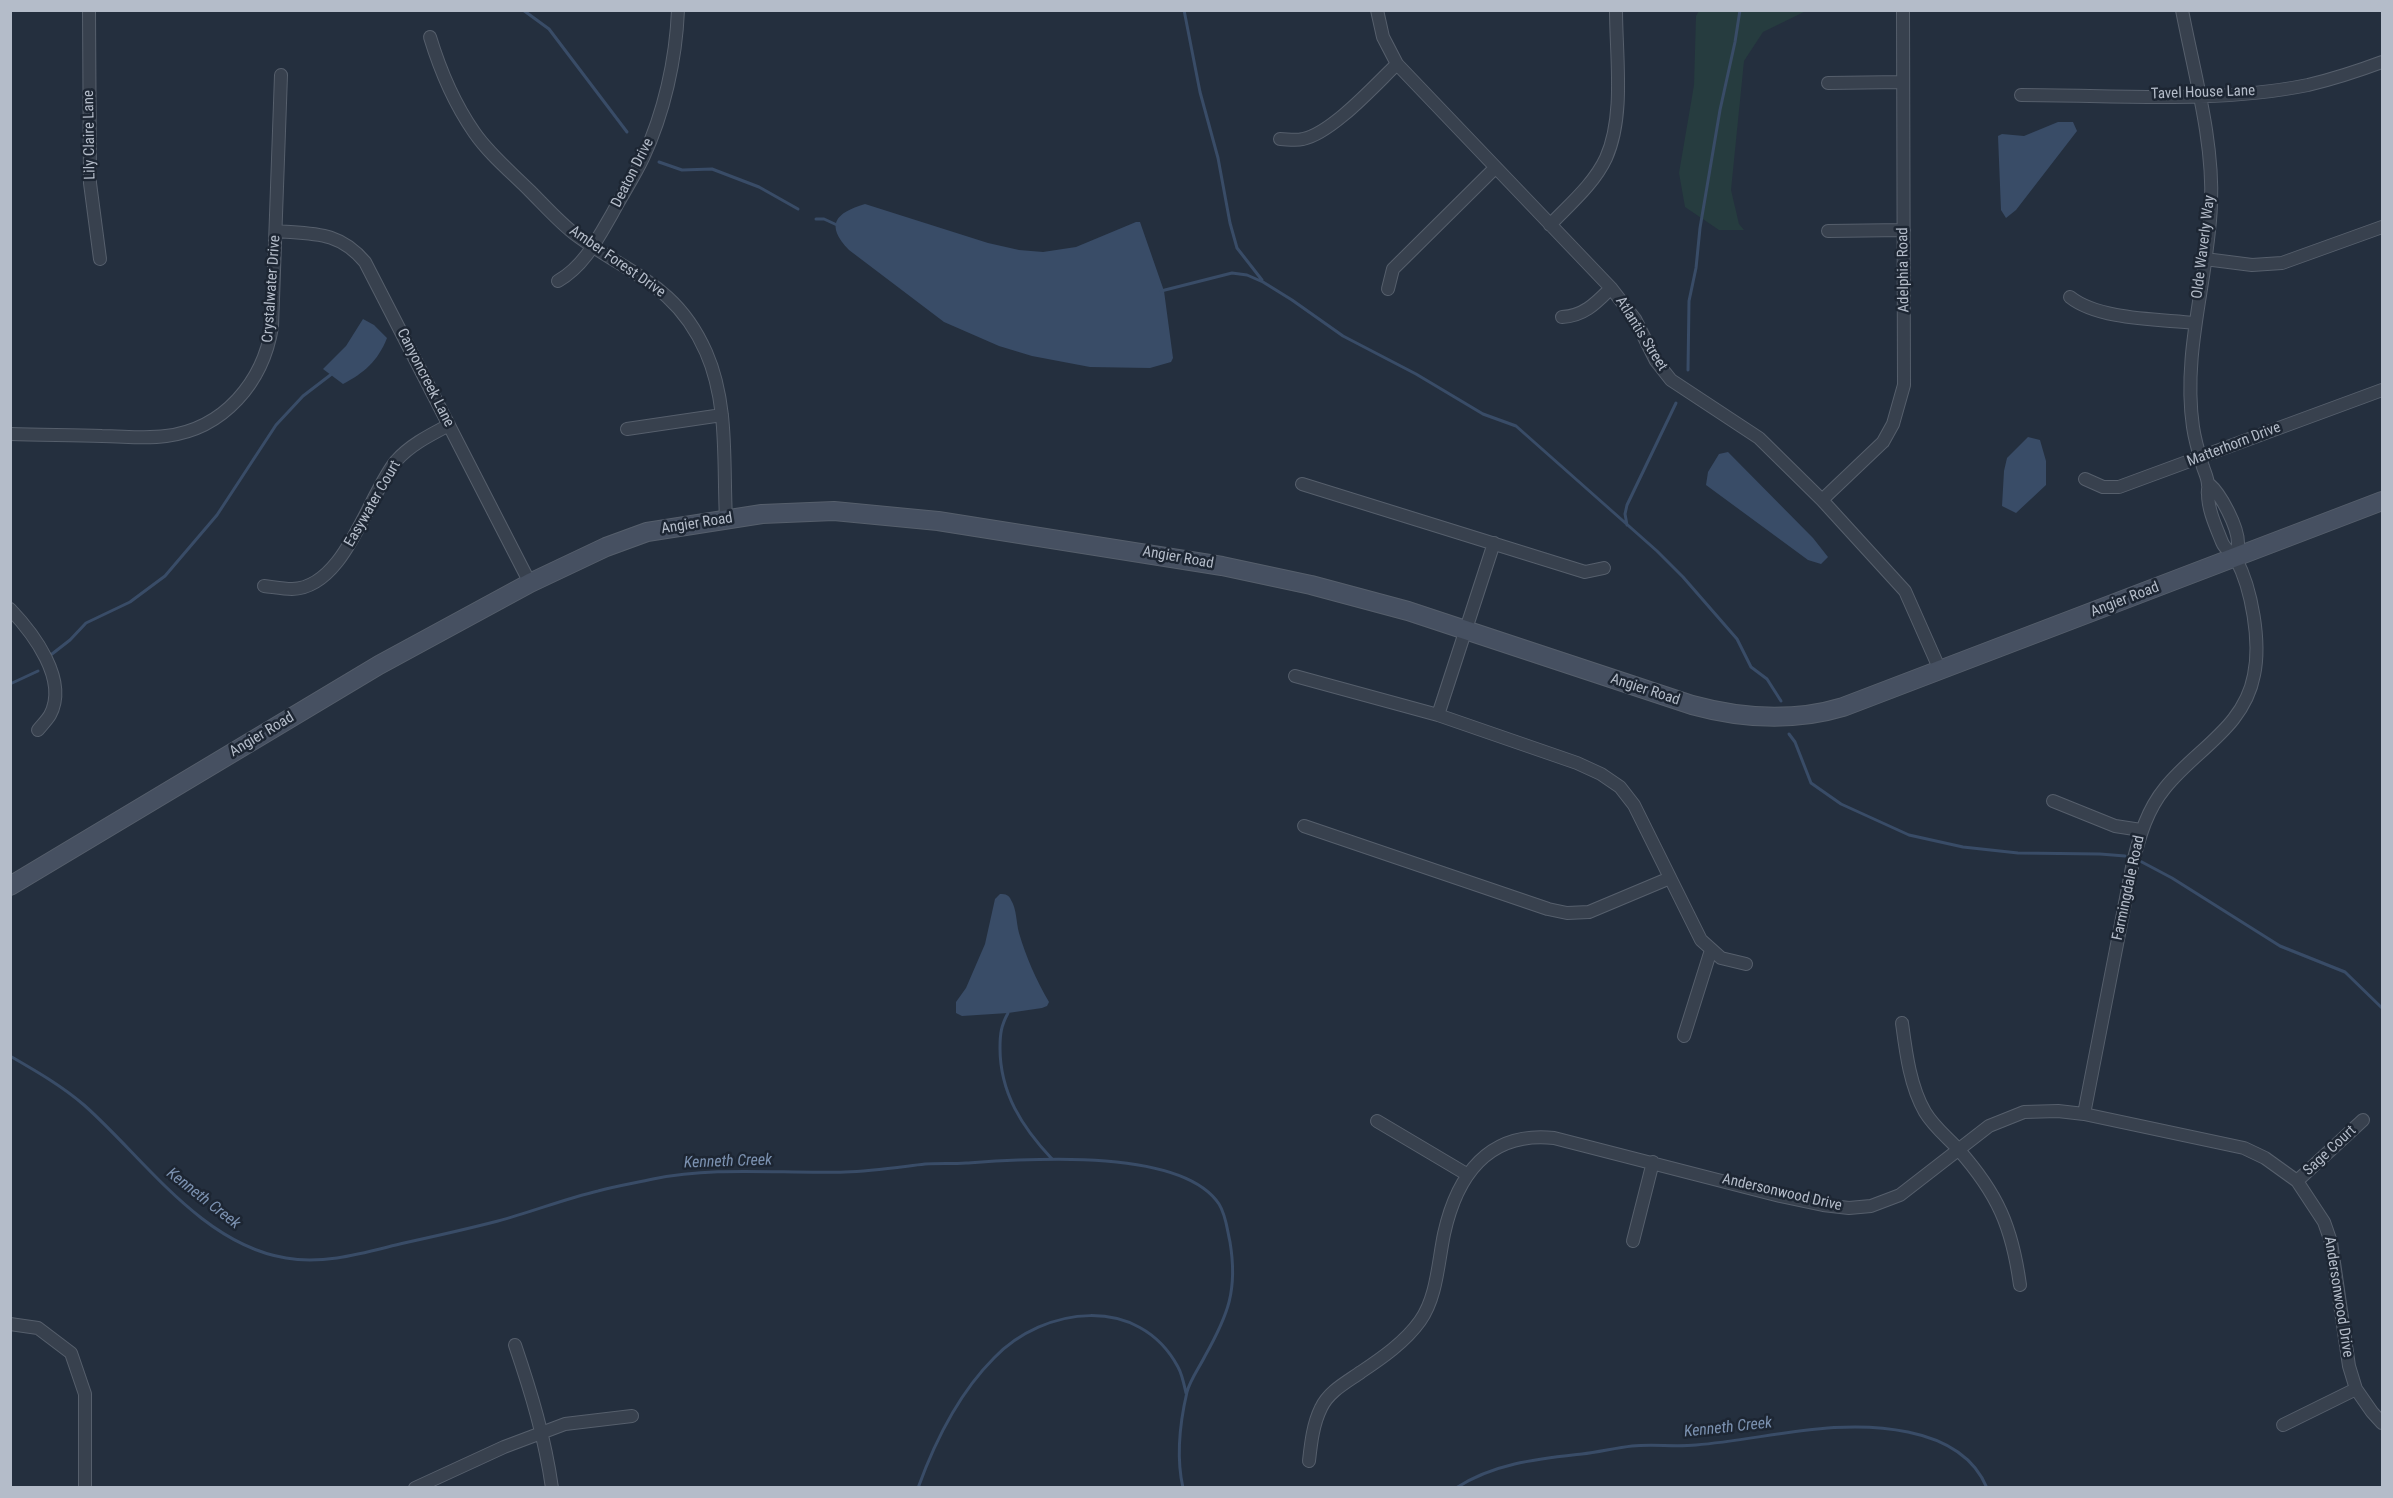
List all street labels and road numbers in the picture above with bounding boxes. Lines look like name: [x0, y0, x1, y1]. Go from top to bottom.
street label: Tavel House Lane: [2151, 82, 2255, 104]
street label: Lily Claire Lane: [80, 90, 100, 180]
street label: Deaton Drive: [608, 135, 658, 211]
street label: Olde Waverly Way: [2189, 194, 2219, 300]
street label: Amber Forest Drive: [566, 222, 668, 302]
street label: Adelphia Road: [1894, 227, 1914, 313]
street label: Crystalwater Drive: [259, 235, 285, 343]
street label: Atlantis Street: [1611, 294, 1671, 374]
street label: Canyoncreek Lane: [392, 326, 458, 430]
street label: Matterhorn Drive: [2185, 419, 2283, 471]
street label: Easywater Court: [341, 458, 405, 550]
street label: Angier Road: [660, 509, 734, 539]
street label: Angier Road: [1141, 543, 1215, 573]
street label: Angier Road: [2088, 579, 2162, 621]
street label: Angier Road: [1608, 670, 1682, 710]
street label: Angier Road: [227, 709, 297, 761]
street label: Farmingdale Road: [2109, 834, 2149, 942]
street label: Sage Court: [2300, 1122, 2360, 1180]
street label: Andersonwood Drive: [1720, 1170, 1844, 1216]
street label: Andersonwood Drive: [2320, 1235, 2356, 1359]

